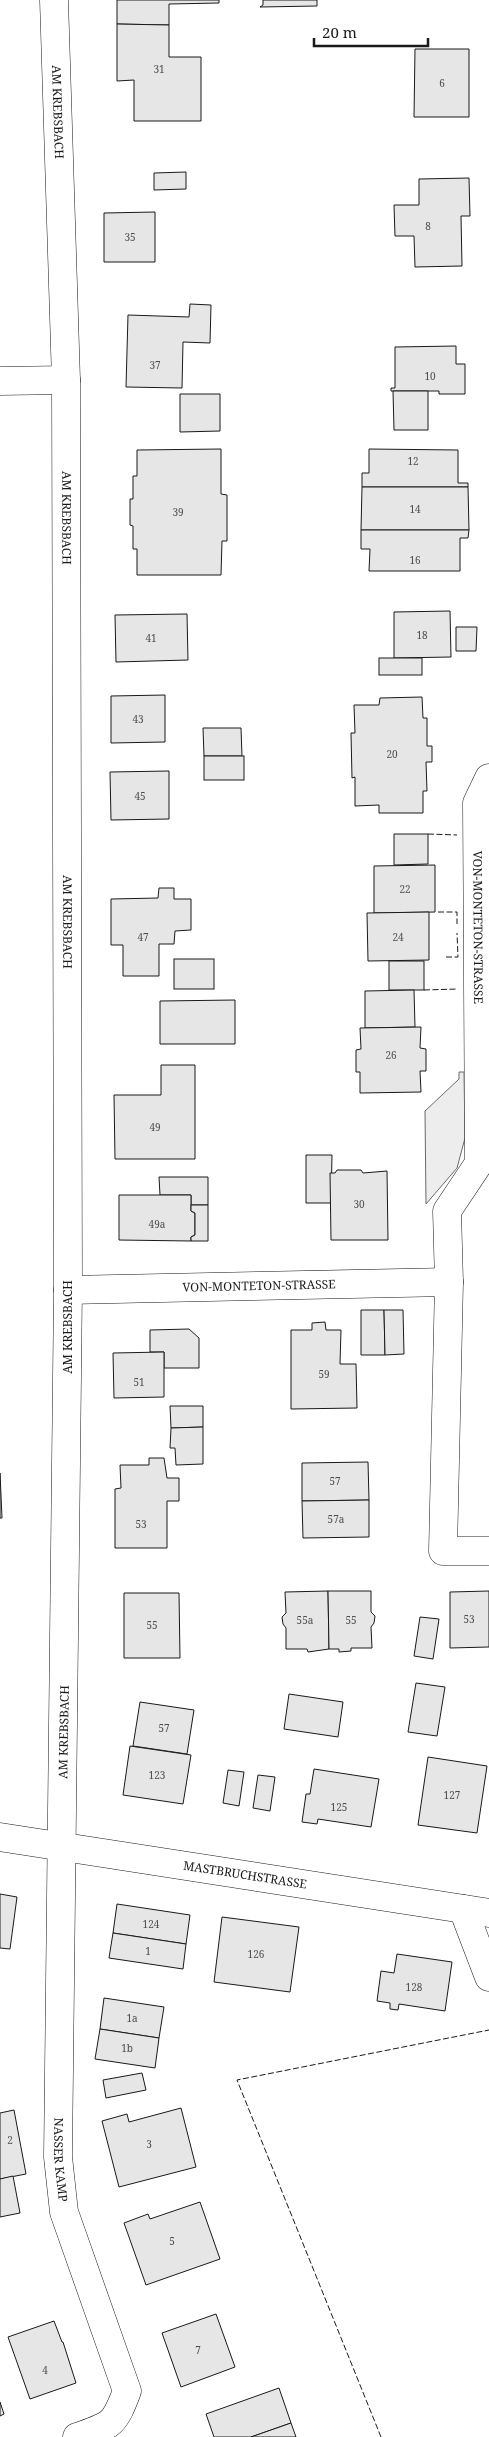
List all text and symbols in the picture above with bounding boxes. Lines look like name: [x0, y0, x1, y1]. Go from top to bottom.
scale bar: [314, 15, 428, 47]
text: 20 m: [322, 22, 357, 42]
house number: 31: [153, 62, 165, 76]
street label: AM KREBSBACH: [48, 65, 68, 160]
house number: 6: [439, 76, 445, 90]
house number: 8: [425, 219, 431, 233]
house number: 35: [124, 230, 136, 244]
house number: 37: [149, 358, 161, 372]
house number: 10: [424, 369, 436, 383]
house number: 12: [407, 454, 419, 468]
street label: AM KREBSBACH: [58, 471, 75, 565]
house number: 14: [409, 502, 421, 516]
house number: 39: [172, 505, 184, 519]
house number: 16: [409, 553, 421, 567]
house number: 18: [416, 628, 428, 642]
house number: 41: [145, 631, 157, 645]
house number: 43: [132, 712, 144, 726]
house number: 20: [386, 747, 398, 761]
house number: 45: [134, 789, 146, 803]
street label: VON-MONTETON-STRASSE: [469, 851, 487, 1004]
street label: AM KREBSBACH: [59, 875, 76, 969]
house number: 22: [399, 882, 411, 896]
house number: 47: [137, 930, 149, 944]
house number: 24: [392, 930, 404, 944]
house number: 26: [385, 1048, 397, 1062]
house number: 49: [149, 1120, 161, 1134]
house number: 30: [353, 1197, 365, 1211]
house number: 49a: [149, 1217, 166, 1231]
street label: VON-MONTETON-STRASSE: [182, 1275, 336, 1296]
street label: AM KREBSBACH: [59, 1280, 76, 1374]
house number: 59: [318, 1367, 330, 1381]
house number: 51: [133, 1375, 145, 1389]
house number: 57: [329, 1474, 341, 1488]
house number: 57a: [328, 1512, 345, 1526]
house number: 53: [135, 1517, 147, 1531]
house number: 53: [463, 1612, 475, 1626]
house number: 55a: [297, 1613, 314, 1627]
house number: 55: [345, 1613, 357, 1627]
house number: 55: [146, 1618, 158, 1632]
street label: AM KREBSBACH: [54, 1685, 73, 1779]
house number: 57: [158, 1721, 170, 1735]
house number: 123: [149, 1768, 166, 1782]
house number: 127: [444, 1788, 461, 1802]
house number: 125: [331, 1800, 347, 1814]
street label: MASTBRUCHSTRASSE: [182, 1857, 308, 1893]
house number: 124: [143, 1917, 160, 1931]
house number: 1: [145, 1944, 151, 1958]
house number: 126: [248, 1947, 265, 1961]
house number: 128: [406, 1980, 423, 1994]
house number: 1a: [126, 2011, 138, 2025]
house number: 1b: [121, 2041, 133, 2055]
street label: NASSER KAMP: [50, 2117, 72, 2203]
house number: 2: [7, 2133, 13, 2147]
house number: 3: [146, 2137, 152, 2151]
house number: 5: [169, 2234, 175, 2248]
house number: 7: [195, 2343, 201, 2357]
house number: 4: [42, 2363, 48, 2377]

